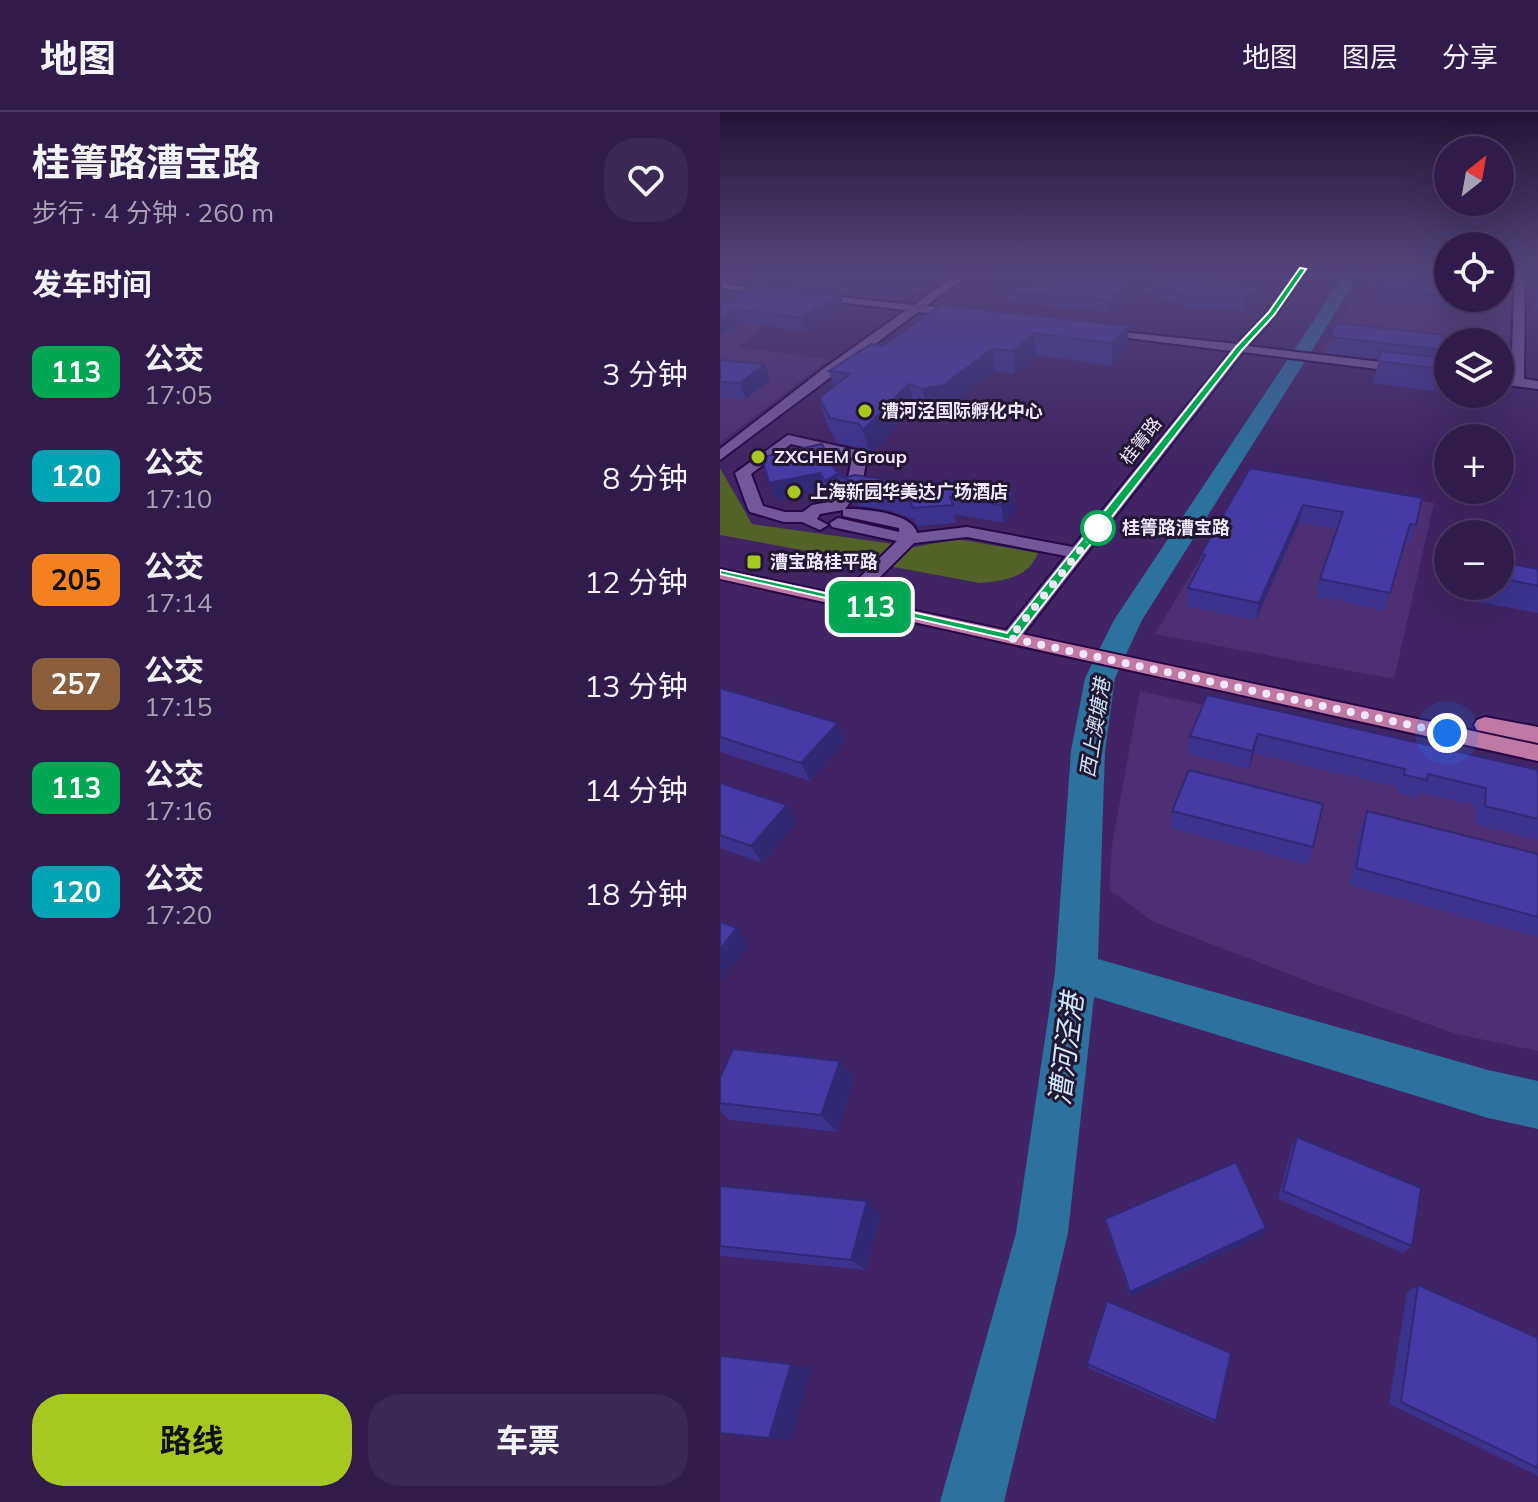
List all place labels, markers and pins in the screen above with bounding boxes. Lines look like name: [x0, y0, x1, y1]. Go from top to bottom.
place label: 漕河泾国际孵化中心: [881, 399, 1043, 422]
marker: 漕河泾国际孵化中心: [856, 402, 874, 420]
place label: ZXCHEM Group: [774, 445, 907, 468]
marker: ZXCHEM Group: [749, 448, 767, 466]
place label: 上海新园华美达广场酒店: [810, 480, 1008, 503]
marker: 上海新园华美达广场酒店: [785, 483, 803, 501]
marker: 桂箐路漕宝路: [1081, 511, 1115, 545]
place label: 桂箐路漕宝路: [1122, 516, 1230, 539]
place label: 漕宝路桂平路: [770, 550, 878, 573]
marker: 漕宝路桂平路: [745, 553, 763, 571]

